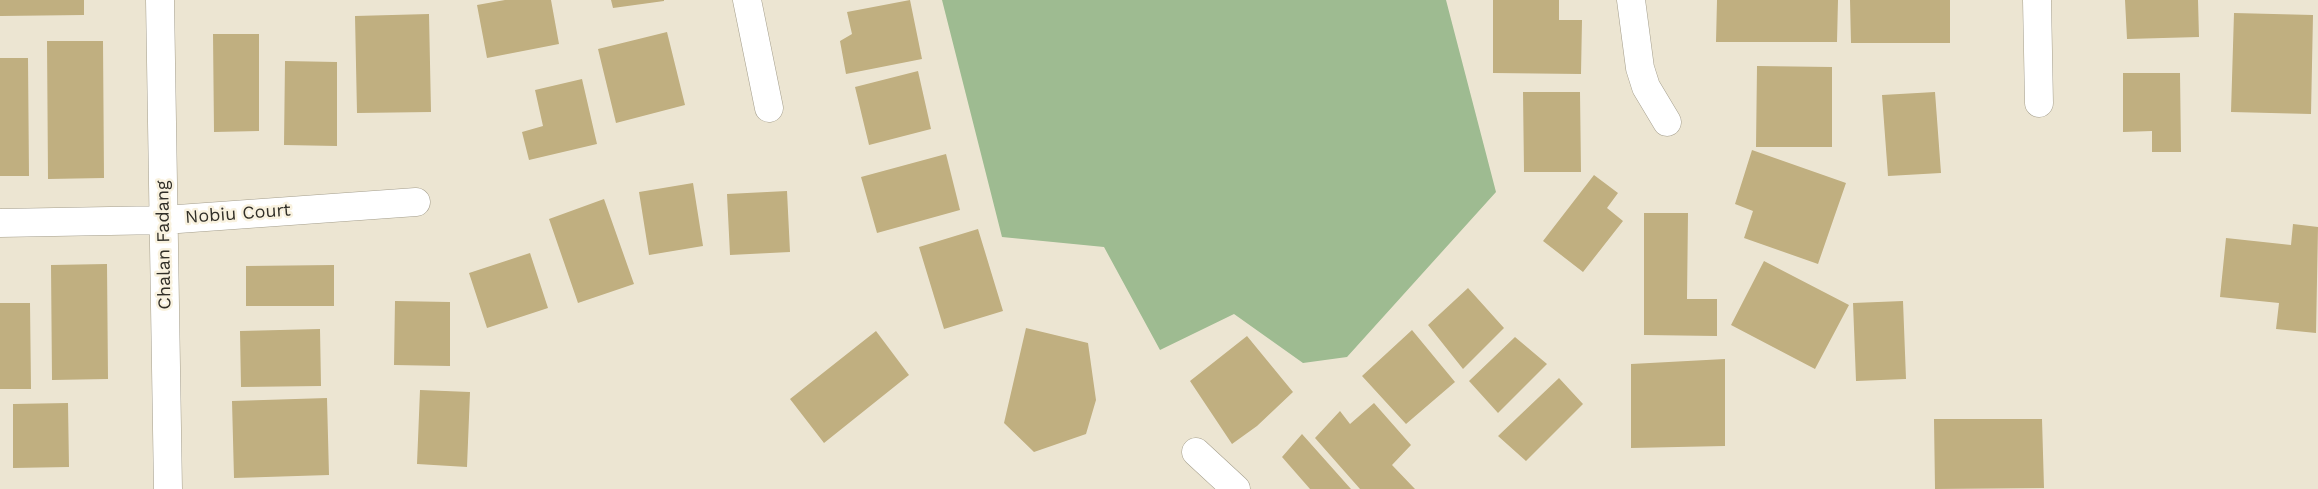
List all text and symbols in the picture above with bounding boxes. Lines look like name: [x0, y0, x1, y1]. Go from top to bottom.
street label: Chalan Fadang: [152, 180, 176, 310]
street label: Nobiu Court: [184, 200, 292, 228]

